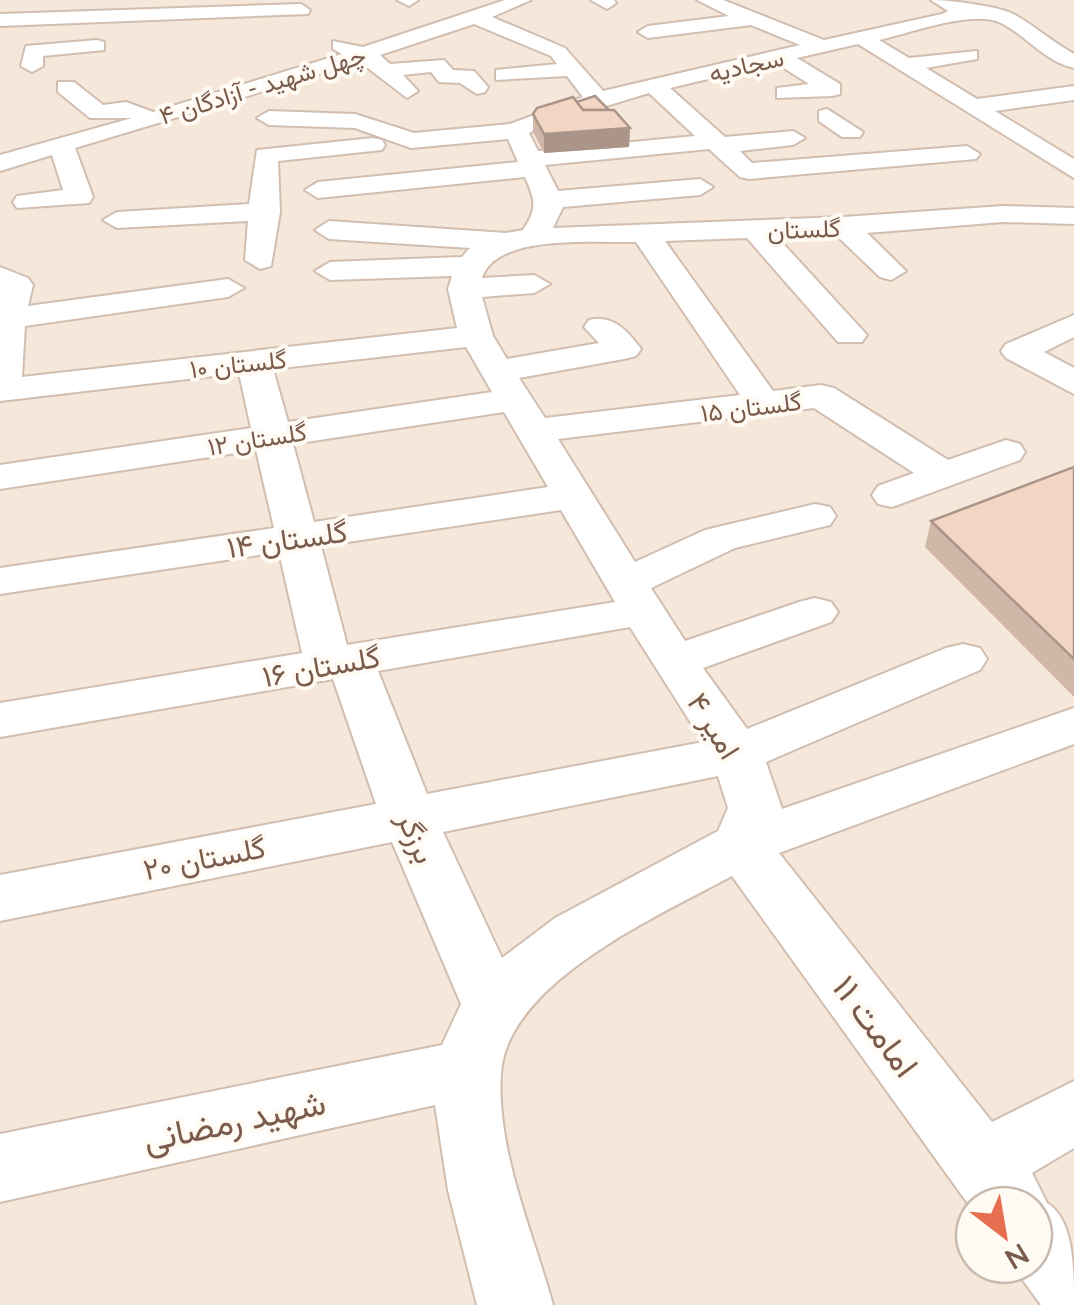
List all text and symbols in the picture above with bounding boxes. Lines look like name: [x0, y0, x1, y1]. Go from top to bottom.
street label: چهل شهید - آزادگان ۴: [155, 38, 370, 133]
street label: سجادیه: [706, 41, 787, 88]
street label: گلستان: [767, 212, 841, 244]
street label: گلستان ۱۰: [188, 343, 288, 383]
street label: گلستان ۱۵: [699, 385, 803, 427]
street label: گلستان ۱۲: [205, 415, 309, 461]
street label: گلستان ۱۴: [224, 512, 350, 564]
street label: گلستان ۱۶: [259, 637, 383, 693]
street label: امیر ۴: [679, 685, 749, 766]
street label: برزگر: [389, 805, 445, 869]
street label: گلستان ۲۰: [140, 828, 268, 886]
street label: امامت ۱۱: [825, 966, 929, 1084]
street label: شهید رمضانی: [139, 1079, 330, 1162]
north arrow: [954, 1185, 1054, 1285]
text: N: [999, 1237, 1035, 1277]

